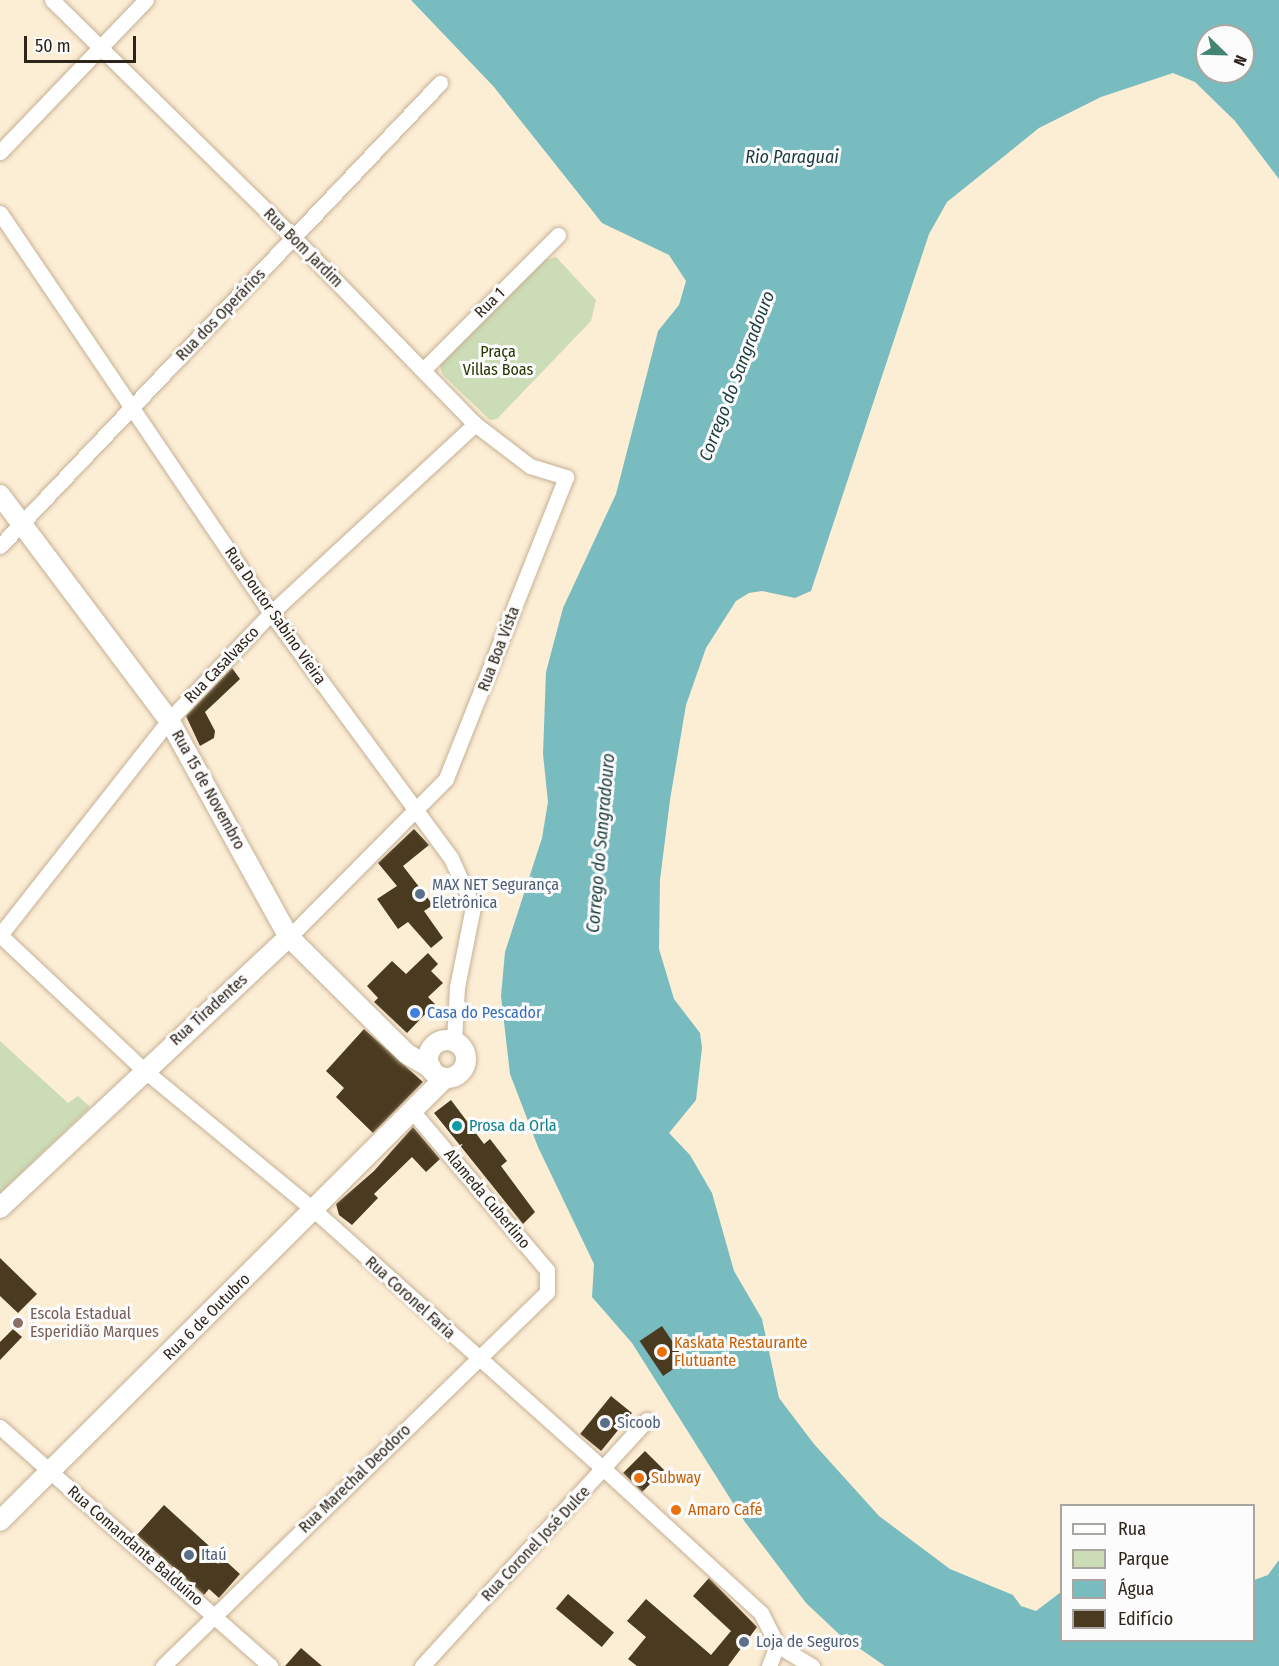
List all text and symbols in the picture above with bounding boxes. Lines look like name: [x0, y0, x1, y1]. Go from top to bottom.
scale bar: [27, 24, 140, 62]
north arrow: [1195, 24, 1255, 84]
text: 50 m: [35, 35, 71, 57]
text: N: [1230, 52, 1251, 69]
water label: Rio Paraguai: [745, 146, 839, 168]
street label: Rua Bom Jardim: [259, 204, 347, 292]
street label: Rua dos Operários: [172, 265, 270, 365]
street label: Rua 1: [471, 284, 509, 322]
water label: Corrego do Sangradouro: [695, 288, 779, 464]
park label: Praça Villas Boas: [463, 342, 533, 380]
street label: Rua Doutor Sabino Vieira: [220, 544, 330, 688]
street label: Rua Boa Vista: [474, 604, 524, 694]
street label: Rua Casalvasco: [181, 623, 263, 707]
street label: Rua 15 de Novembro: [167, 727, 249, 853]
water label: Corrego do Sangradouro: [582, 752, 620, 934]
place label: MAX NET Segurança Eletrônica: [432, 875, 559, 913]
marker: MAX NET Segurança Eletrônica: [413, 887, 427, 901]
street label: Rua Tiradentes: [166, 970, 252, 1050]
place label: Casa do Pescador: [427, 1003, 541, 1023]
marker: Casa do Pescador: [408, 1006, 422, 1020]
place label: Prosa da Orla: [469, 1116, 557, 1136]
marker: Prosa da Orla: [450, 1119, 464, 1133]
street label: Alameda Cuberlino: [440, 1145, 534, 1253]
street label: Rua Coronel Faria: [361, 1253, 459, 1343]
street label: Rua 6 de Outubro: [160, 1270, 254, 1364]
place label: Escola Estadual Esperidião Marques: [30, 1304, 159, 1342]
marker: Escola Estadual Esperidião Marques: [11, 1316, 25, 1330]
place label: Kaskata Restaurante Flutuante: [674, 1333, 807, 1371]
marker: Kaskata Restaurante Flutuante: [655, 1345, 669, 1359]
place label: Sicoob: [617, 1413, 661, 1433]
marker: Sicoob: [598, 1416, 612, 1430]
street label: Rua Marechal Deodoro: [295, 1421, 415, 1537]
place label: Subway: [651, 1468, 701, 1488]
marker: Subway: [632, 1471, 646, 1485]
street label: Rua Comandante Balduíno: [63, 1482, 207, 1610]
street label: Rua Coronel José Dulce: [478, 1482, 594, 1606]
place label: Amaro Café: [688, 1500, 762, 1520]
marker: Amaro Café: [669, 1503, 683, 1517]
legend: [1060, 1504, 1255, 1642]
text: Rua: [1118, 1518, 1146, 1540]
place label: Itaú: [201, 1545, 227, 1565]
marker: Itaú: [182, 1548, 196, 1562]
text: Parque: [1118, 1548, 1169, 1570]
text: Água: [1118, 1578, 1154, 1600]
text: Edifício: [1118, 1608, 1173, 1630]
place label: Loja de Seguros: [756, 1632, 859, 1652]
marker: Loja de Seguros: [737, 1635, 751, 1649]

